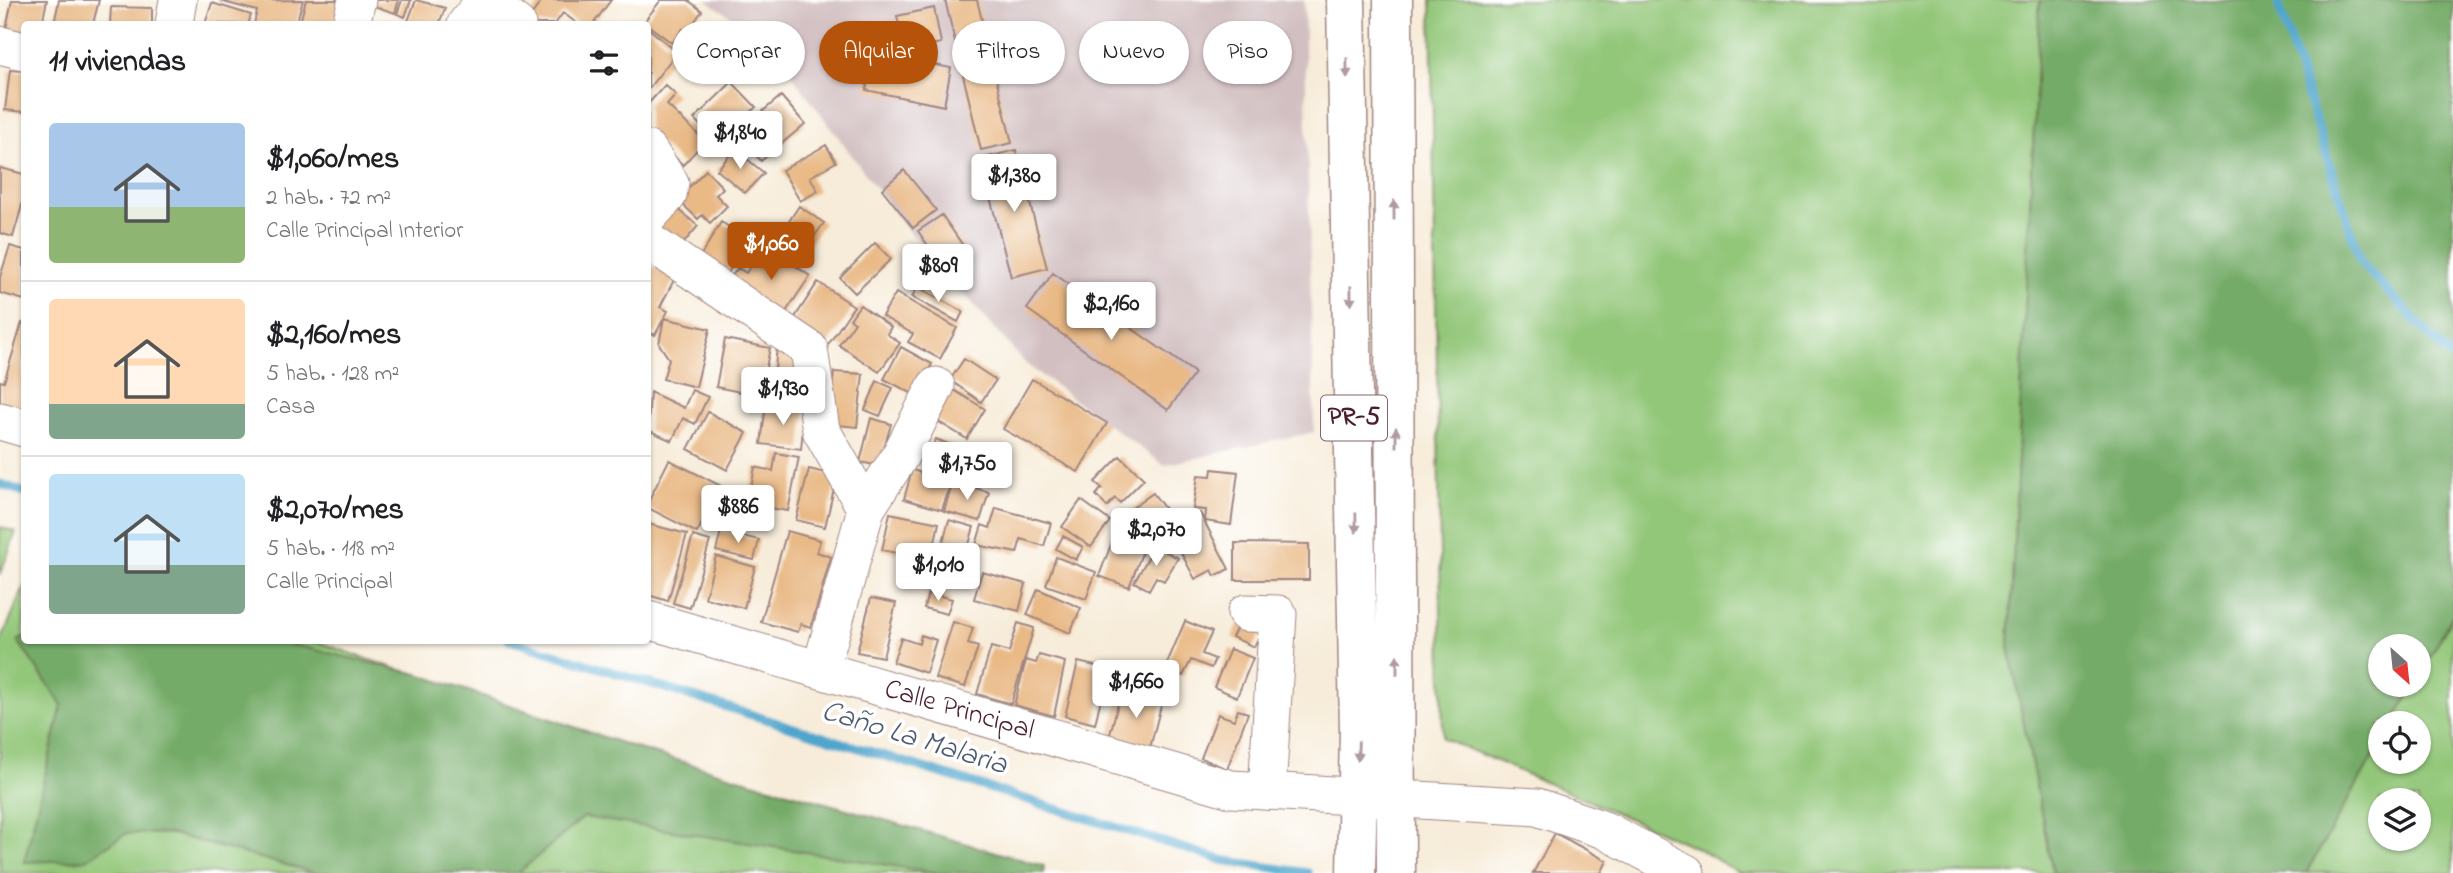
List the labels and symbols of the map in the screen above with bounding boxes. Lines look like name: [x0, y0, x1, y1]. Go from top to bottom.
one-way arrow: [1342, 57, 1353, 79]
pin: $1,840: [683, 111, 797, 171]
pin: $1,380: [957, 154, 1071, 214]
one-way arrow: [1388, 198, 1400, 220]
pin: $1,060: [714, 222, 828, 282]
pin: $809: [897, 244, 979, 304]
pin: $2,160: [1054, 282, 1168, 342]
one-way arrow: [1346, 285, 1357, 307]
pin: $1,930: [726, 368, 840, 427]
road number: PR-5: [1321, 396, 1387, 440]
one-way arrow: [1390, 426, 1402, 448]
pin: $1,750: [910, 442, 1024, 502]
pin: $886: [697, 486, 779, 545]
pin: $2,070: [1099, 508, 1213, 568]
one-way arrow: [1350, 512, 1361, 534]
pin: $1,010: [881, 544, 995, 603]
north arrow: [2368, 634, 2431, 696]
one-way arrow: [1391, 653, 1403, 675]
pin: $1,660: [1079, 660, 1193, 720]
street label: Calle Principal: [879, 669, 1039, 751]
water label: Caño La Malaria: [816, 690, 1013, 788]
one-way arrow: [1353, 740, 1364, 762]

